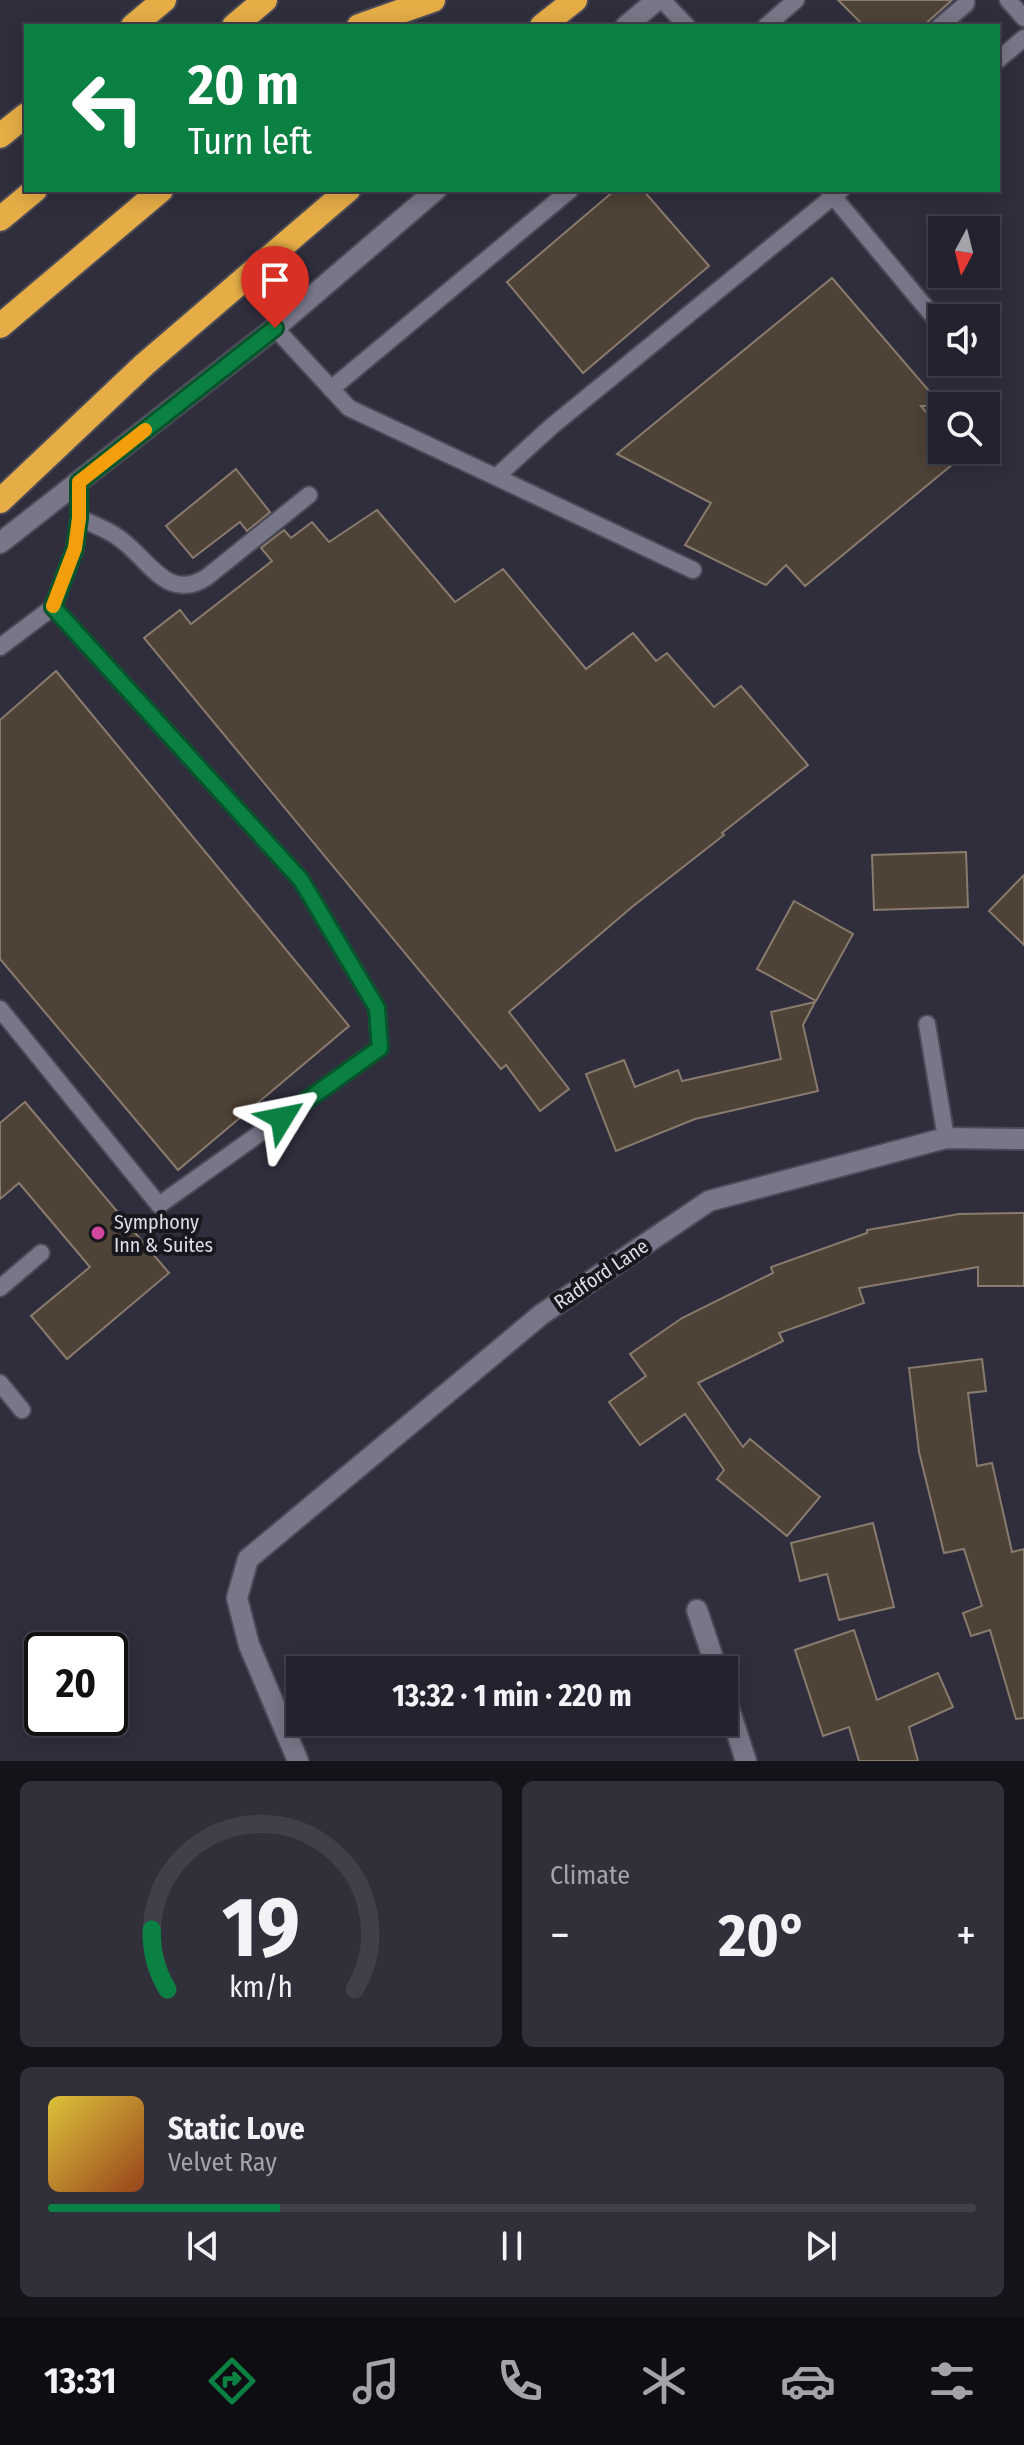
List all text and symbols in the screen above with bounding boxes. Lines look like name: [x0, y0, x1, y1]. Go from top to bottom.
text: 20 m: [188, 52, 299, 119]
icon: left: [56, 56, 160, 160]
text: Turn left: [188, 120, 312, 164]
north arrow: [928, 216, 1000, 288]
map controls: [928, 216, 1000, 464]
pin: [241, 246, 309, 328]
icon: arrive: [253, 258, 297, 302]
button: sound: [928, 304, 1000, 376]
button: search: [928, 392, 1000, 464]
position arrow: [240, 1076, 324, 1160]
place label: Symphony Inn & Suites: [114, 1210, 213, 1257]
marker: Symphony Inn & Suites: [89, 1224, 107, 1242]
street label: Radford Lane: [549, 1234, 653, 1314]
speed limit sign: 20: [24, 1632, 128, 1736]
text: 13:32 · 1 min · 220 m: [392, 1678, 632, 1714]
text: Climate: [550, 1860, 630, 1891]
text: 19: [222, 1878, 300, 1978]
text: 20°: [719, 1900, 807, 1972]
text: −: [550, 1909, 570, 1962]
text: +: [956, 1909, 976, 1962]
text: km/h: [229, 1970, 293, 2005]
text: Static Love: [168, 2111, 305, 2147]
text: Velvet Ray: [168, 2147, 277, 2178]
icon: previous: [181, 2224, 225, 2268]
icon: pause: [490, 2224, 534, 2268]
icon: next: [799, 2224, 843, 2268]
icon: directions: [204, 2353, 260, 2409]
icon: music: [348, 2353, 404, 2409]
icon: phone: [492, 2353, 548, 2409]
icon: climate: [636, 2353, 692, 2409]
icon: car: [780, 2353, 836, 2409]
icon: filters: [924, 2353, 980, 2409]
text: 13:31: [44, 2359, 117, 2403]

